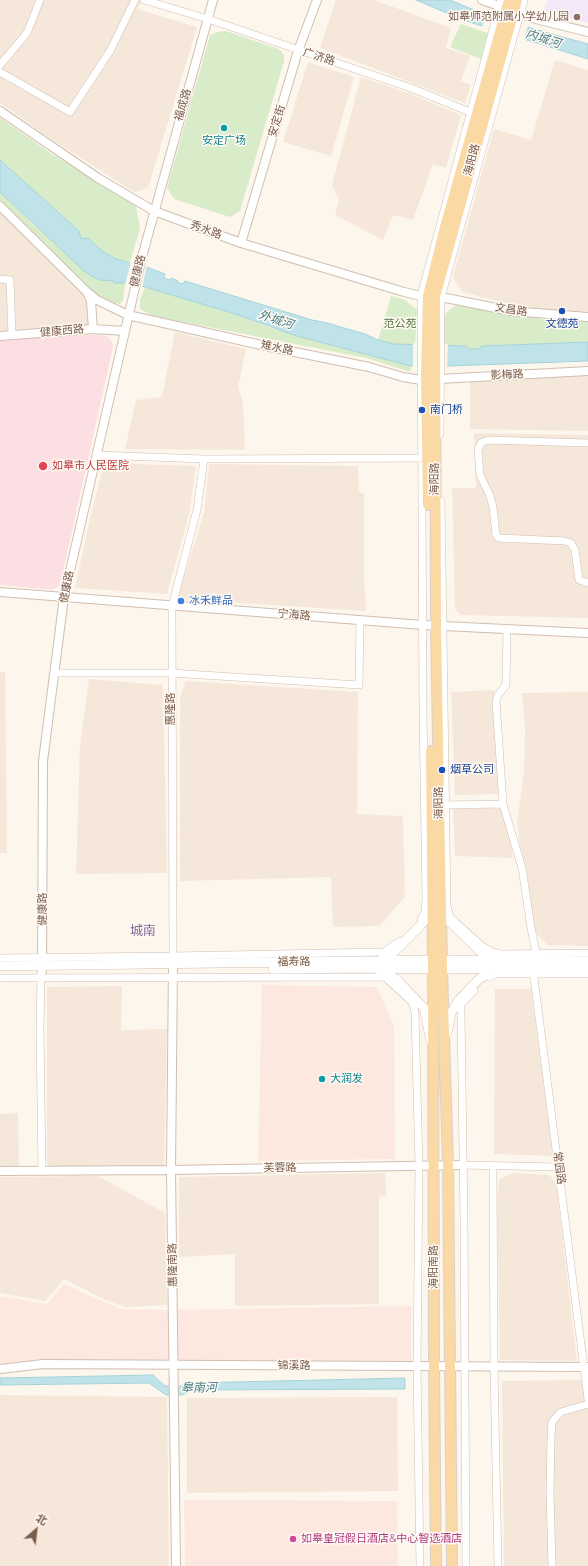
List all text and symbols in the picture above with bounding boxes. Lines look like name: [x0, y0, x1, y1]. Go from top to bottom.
place label: 如皋师范附属小学幼儿园: [448, 10, 569, 24]
marker: 如皋师范附属小学幼儿园: [572, 12, 582, 22]
water label: 内城河: [524, 27, 562, 51]
street label: 广济路: [301, 46, 337, 68]
street label: 福成路: [172, 87, 194, 123]
street label: 安定街: [266, 103, 288, 139]
marker: 安定广场: [219, 123, 229, 133]
place label: 安定广场: [202, 134, 246, 148]
street label: 海阳路: [461, 142, 483, 178]
street label: 秀水路: [188, 218, 224, 242]
street label: 健康路: [128, 253, 148, 289]
street label: 文昌路: [494, 301, 528, 319]
marker: 文德苑: [557, 306, 567, 316]
water label: 外城河: [257, 308, 295, 332]
park label: 范公苑: [384, 317, 416, 331]
place label: 文德苑: [546, 317, 578, 331]
street label: 健康西路: [40, 323, 84, 339]
street label: 雉水路: [259, 338, 295, 358]
street label: 影梅路: [490, 368, 524, 382]
place label: 南门桥: [430, 403, 463, 417]
marker: 南门桥: [417, 405, 427, 415]
place label: 如皋市人民医院: [52, 459, 129, 473]
marker: 如皋市人民医院: [37, 460, 49, 472]
street label: 海阳路: [428, 463, 442, 495]
street label: 健康路: [57, 570, 77, 604]
place label: 冰禾鲜品: [189, 594, 233, 608]
marker: 冰禾鲜品: [176, 596, 186, 606]
street label: 宁海路: [277, 607, 311, 623]
street label: 惠隆路: [164, 693, 178, 725]
place label: 烟草公司: [450, 763, 494, 777]
marker: 烟草公司: [437, 765, 447, 775]
street label: 海阳路: [432, 786, 446, 820]
street label: 健康路: [36, 893, 50, 925]
district label: 城南: [130, 923, 156, 939]
street label: 福寿路: [277, 955, 311, 969]
place label: 大润发: [330, 1072, 363, 1086]
marker: 大润发: [317, 1074, 327, 1084]
street label: 常园路: [550, 1151, 568, 1185]
street label: 芙蓉路: [263, 1161, 297, 1175]
street label: 惠隆南路: [166, 1243, 180, 1287]
street label: 海阳南路: [427, 1245, 441, 1289]
street label: 锦溪路: [278, 1359, 310, 1373]
water label: 皋南河: [181, 1380, 217, 1396]
north arrow: [16, 1510, 56, 1550]
text: 北: [33, 1511, 50, 1528]
place label: 如皋皇冠假日酒店&中心智选酒店: [301, 1532, 462, 1546]
marker: 如皋皇冠假日酒店&中心智选酒店: [288, 1534, 298, 1544]

